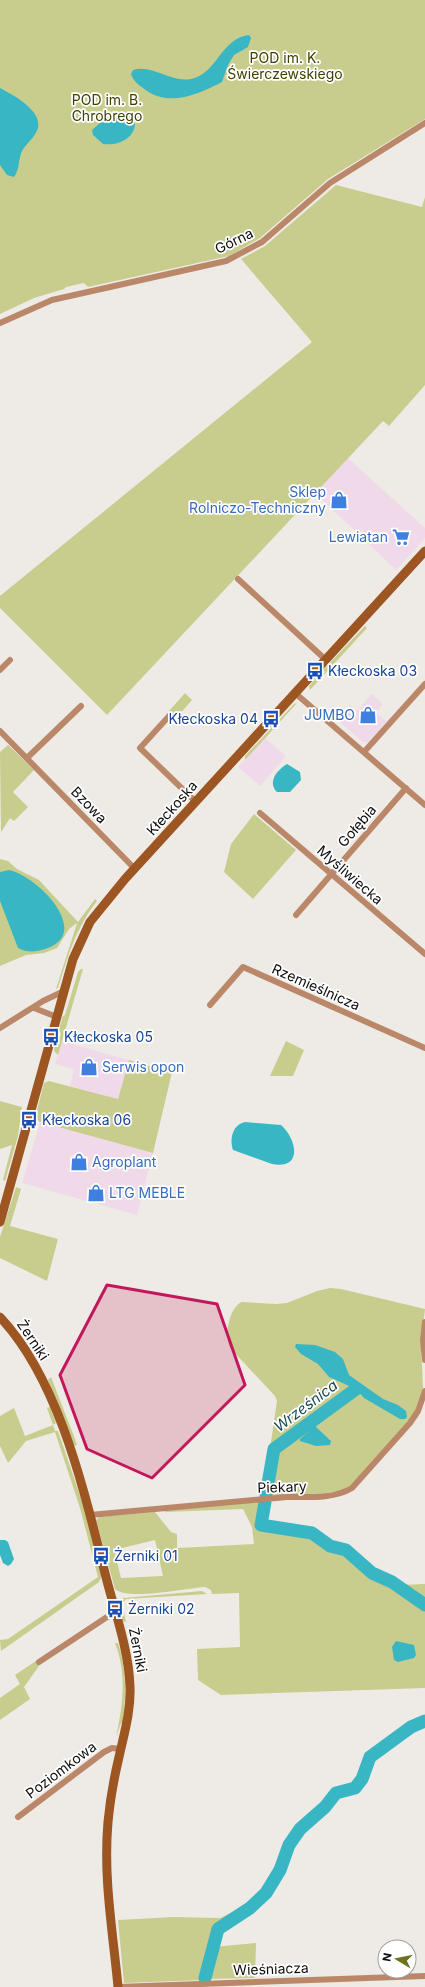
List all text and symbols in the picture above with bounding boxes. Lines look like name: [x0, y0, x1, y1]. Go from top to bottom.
park label: POD im. K. Świerczewskiego: [227, 49, 343, 82]
park label: POD im. B. Chrobrego: [72, 91, 142, 124]
street label: Górna: [212, 224, 256, 257]
place label: Sklep Rolniczo-Techniczny: [189, 483, 326, 516]
shop icon: Sklep Rolniczo-Techniczny: [329, 490, 349, 510]
supermarket icon: Lewiatan: [391, 527, 411, 547]
place label: Lewiatan: [329, 528, 388, 545]
bus stop icon: Kłeckoska 03: [305, 661, 325, 681]
place label: Kłeckoska 03: [328, 662, 417, 679]
shop icon: JUMBO: [358, 705, 378, 725]
place label: JUMBO: [304, 706, 355, 723]
bus stop icon: Kłeckoska 04: [261, 709, 281, 729]
place label: Kłeckoska 04: [169, 710, 258, 727]
street label: Kłeckoska: [143, 777, 201, 838]
street label: Bzowa: [68, 783, 111, 826]
street label: Gołębia: [334, 801, 380, 850]
street label: Myśliwiecka: [314, 842, 387, 908]
street label: Rzemieślnicza: [270, 960, 363, 1013]
bus stop icon: Kłeckoska 05: [41, 1027, 61, 1047]
place label: Kłeckoska 05: [64, 1028, 153, 1045]
shop icon: Serwis opon: [79, 1057, 99, 1077]
place label: Serwis opon: [102, 1058, 184, 1075]
bus stop icon: Kłeckoska 06: [19, 1110, 39, 1130]
place label: Kłeckoska 06: [42, 1111, 131, 1128]
shop icon: Agroplant: [69, 1152, 89, 1172]
place label: Agroplant: [92, 1153, 157, 1170]
shop icon: LTG MEBLE: [86, 1183, 106, 1203]
place label: LTG MEBLE: [109, 1184, 185, 1201]
street label: Żerniki: [14, 1316, 53, 1363]
water label: Wrześnica: [270, 1375, 341, 1436]
street label: Piekary: [257, 1477, 307, 1496]
bus stop icon: Żerniki 01: [91, 1546, 111, 1566]
place label: Żerniki 01: [114, 1547, 178, 1564]
bus stop icon: Żerniki 02: [105, 1599, 125, 1619]
place label: Żerniki 02: [128, 1600, 195, 1617]
street label: Żerniki: [126, 1626, 151, 1674]
street label: Poziomkowa: [22, 1738, 99, 1802]
north arrow: [377, 1939, 417, 1979]
text: N: [380, 1952, 395, 1963]
street label: Wieśniacza: [233, 1959, 309, 1978]

